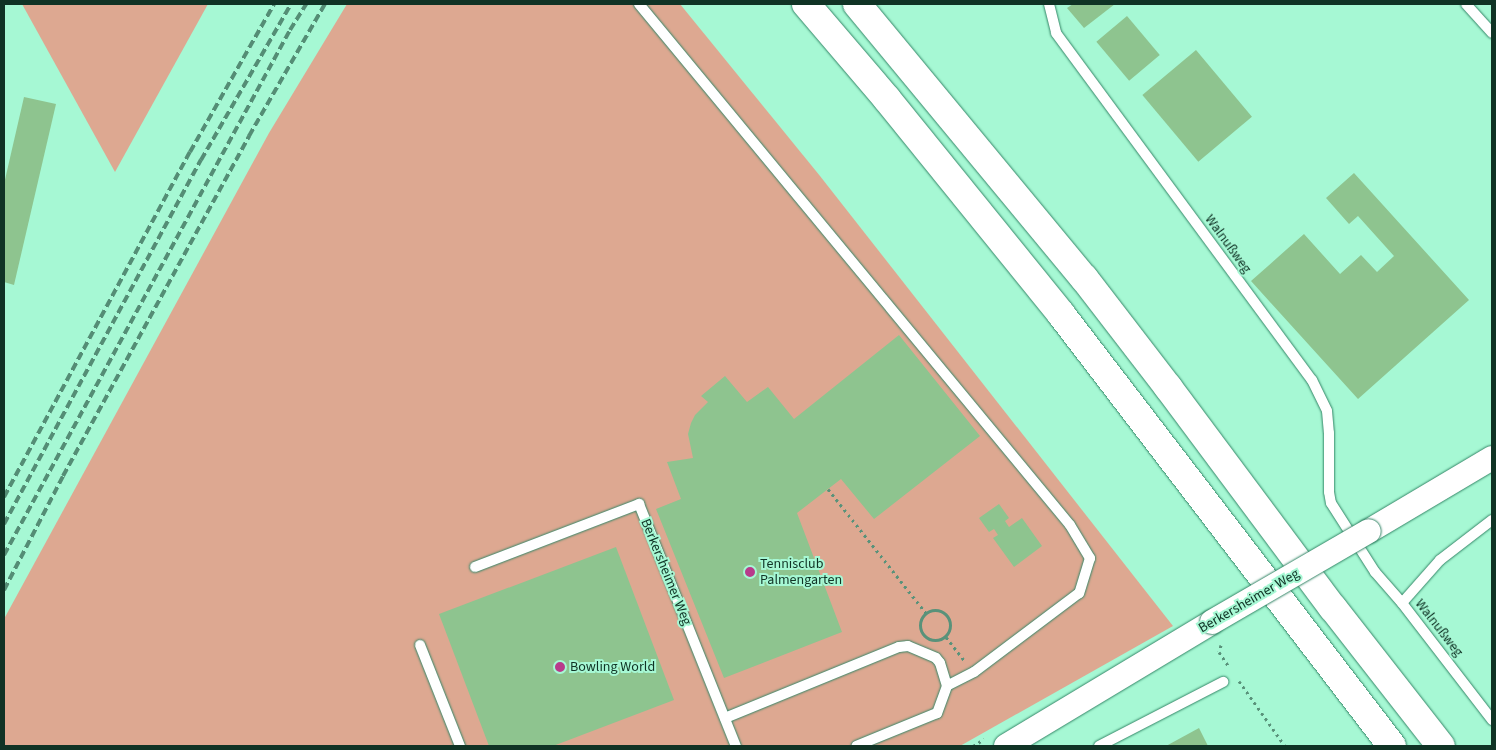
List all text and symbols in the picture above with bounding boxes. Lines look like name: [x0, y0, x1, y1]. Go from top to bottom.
street label: Walnußweg: [1201, 211, 1255, 277]
street label: Berkersheimer Weg: [637, 516, 695, 628]
place label: Tennisclub Palmengarten: [760, 556, 842, 588]
street label: Berkersheimer Weg: [1196, 565, 1302, 637]
marker: Tennisclub Palmengarten: [744, 566, 756, 578]
street label: Walnußweg: [1411, 596, 1467, 660]
place label: Bowling World: [570, 659, 655, 675]
marker: Bowling World: [554, 661, 566, 673]

